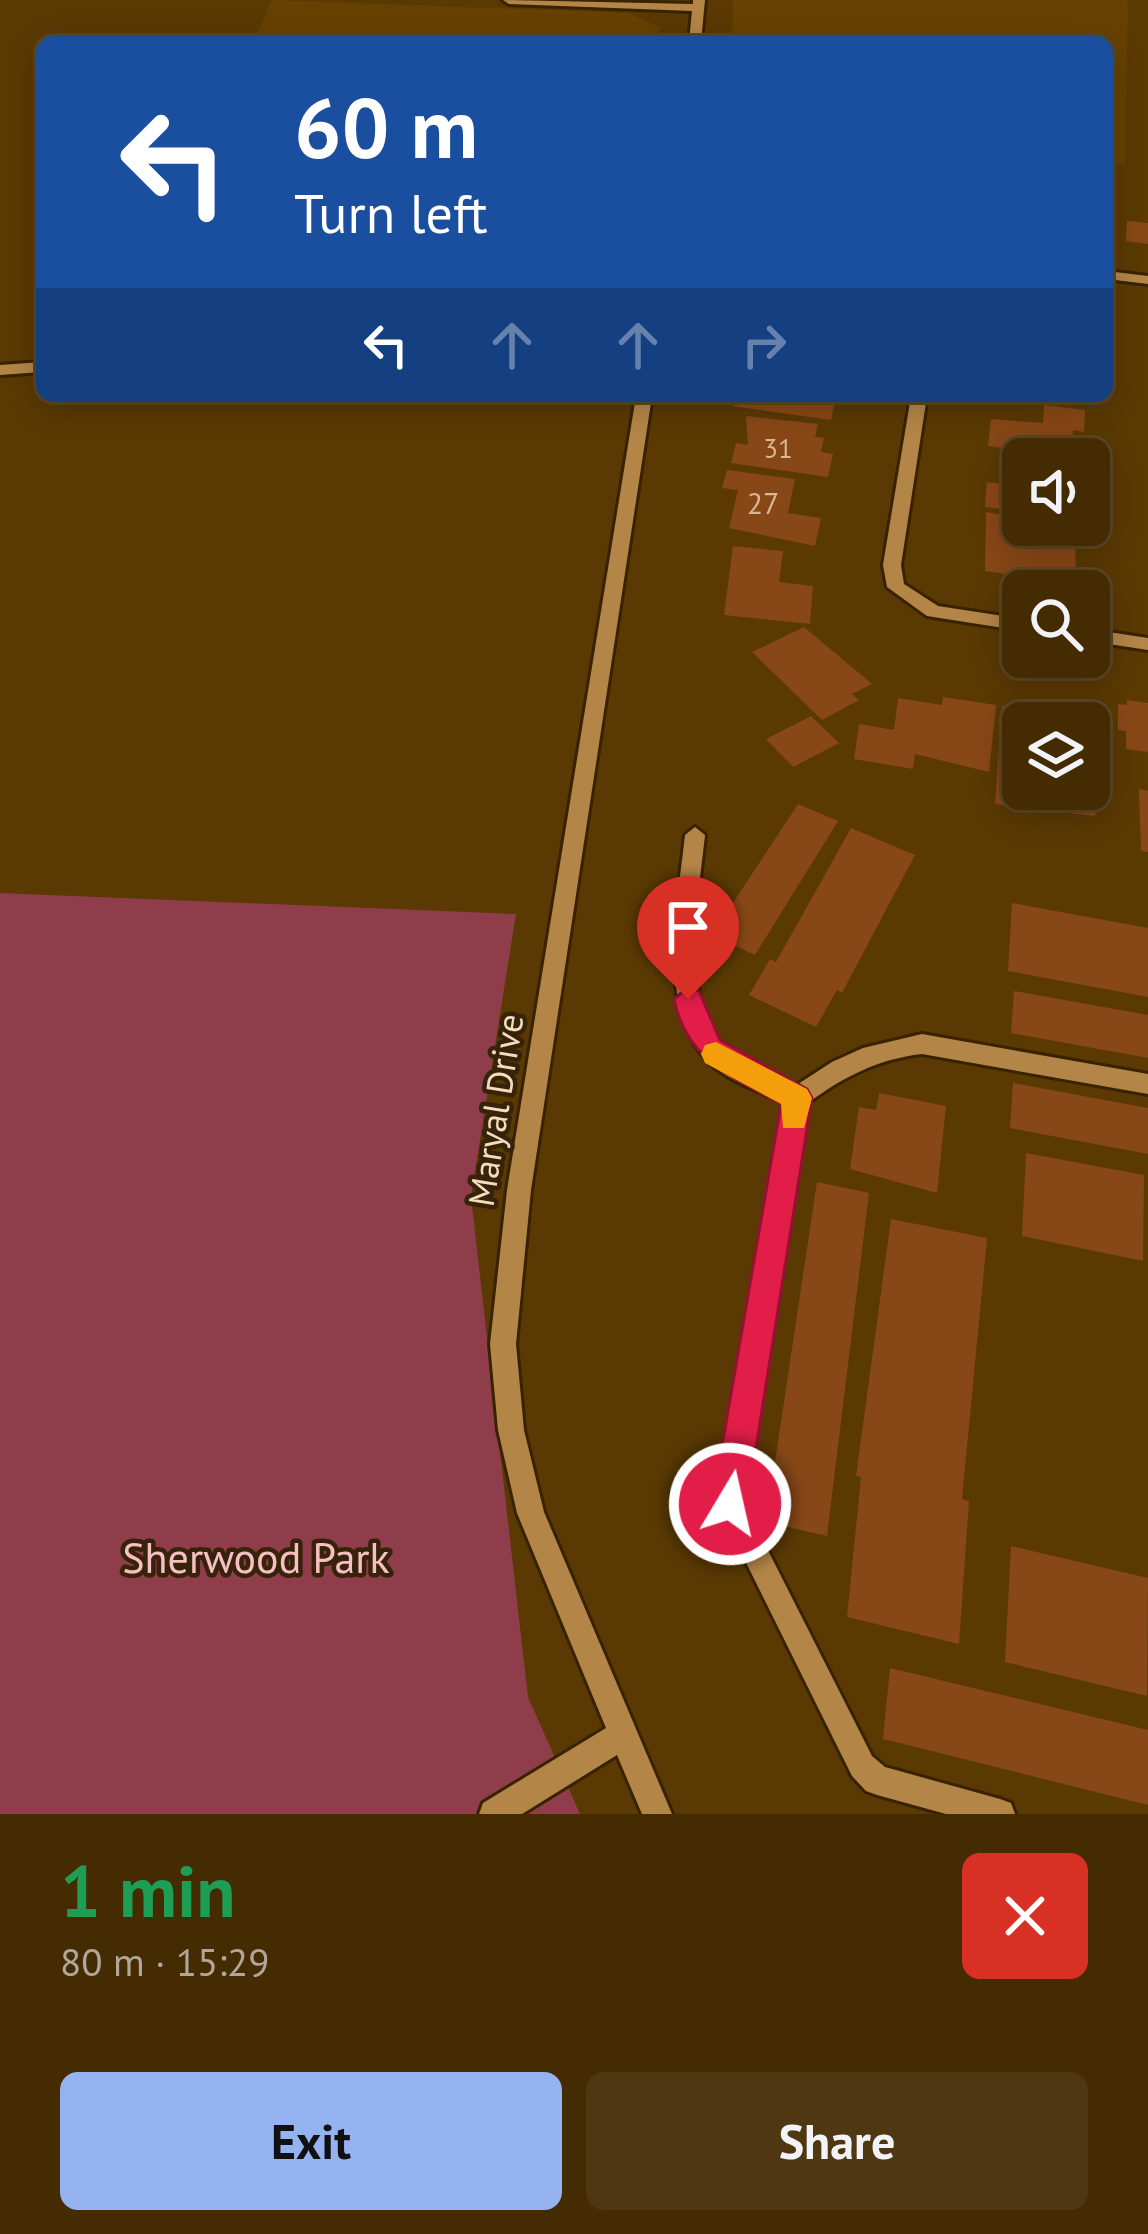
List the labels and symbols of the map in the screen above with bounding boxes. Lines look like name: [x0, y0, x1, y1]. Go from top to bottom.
house number: 31: [763, 431, 793, 465]
house number: 27: [747, 483, 779, 522]
pin: [637, 876, 739, 999]
street label: Maryal Drive: [457, 1011, 533, 1209]
position arrow: [667, 1441, 793, 1567]
park label: Sherwood Park: [122, 1530, 390, 1585]

